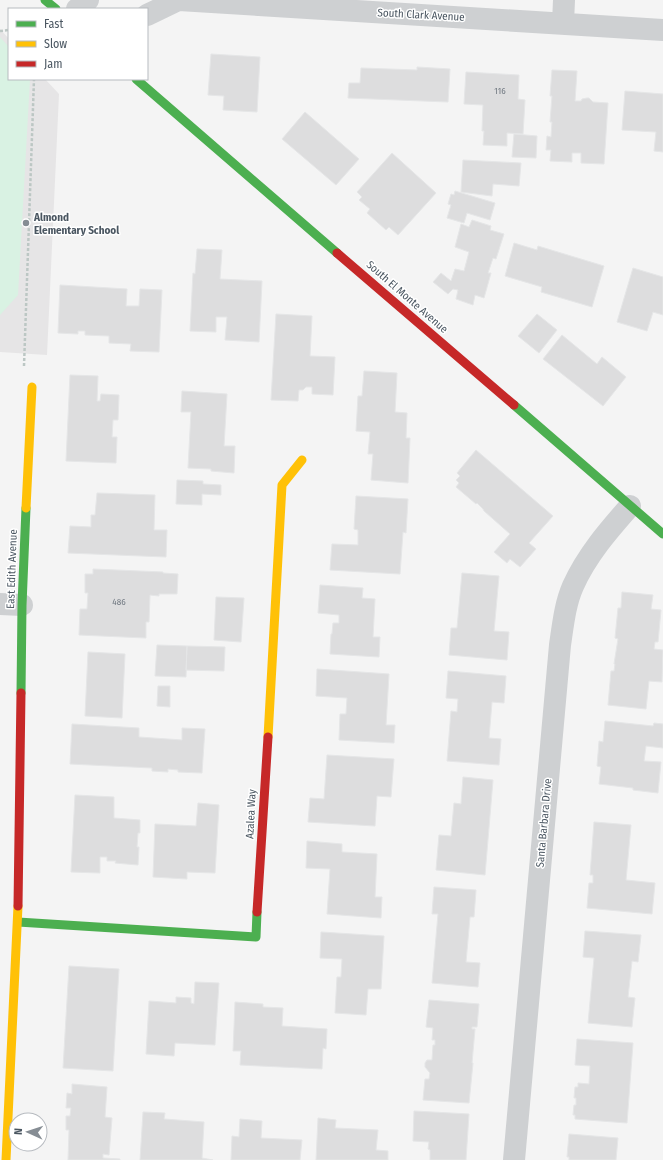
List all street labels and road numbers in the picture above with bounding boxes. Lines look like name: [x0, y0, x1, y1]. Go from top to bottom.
street label: South Clark Avenue: [377, 6, 465, 24]
street label: South El Monte Avenue: [364, 258, 450, 336]
street label: East Edith Avenue: [4, 529, 20, 609]
street label: Santa Barbara Drive: [534, 778, 554, 868]
street label: Azalea Way: [243, 789, 259, 839]

